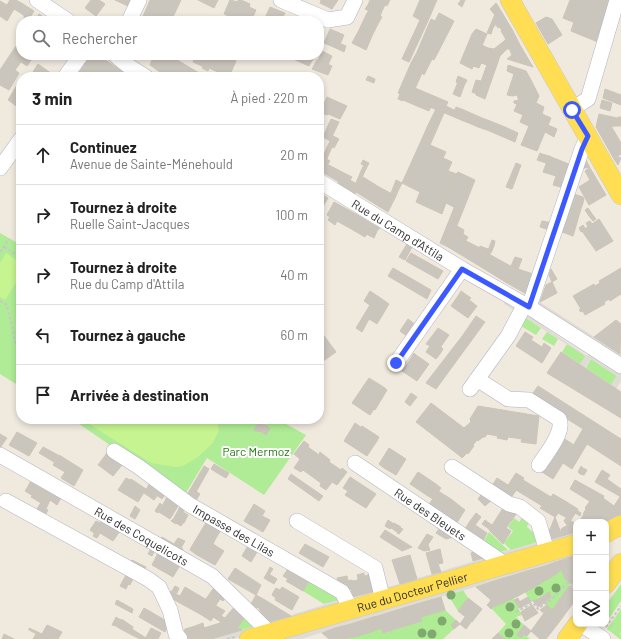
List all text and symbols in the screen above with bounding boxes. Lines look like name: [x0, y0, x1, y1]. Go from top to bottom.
search box: [16, 16, 324, 60]
icon: search: [30, 27, 52, 49]
text: Rechercher: [62, 29, 138, 47]
text: 3 min: [32, 88, 72, 108]
text: À pied · 220 m: [230, 90, 308, 106]
route start: [563, 101, 581, 119]
text: Continuez: [70, 138, 137, 156]
icon: ahead: [32, 144, 54, 166]
text: 20 m: [280, 147, 308, 163]
text: Avenue de Sainte-Ménehould: [70, 156, 233, 172]
street label: Rue du Camp d'Attila: [350, 196, 447, 263]
text: Tournez à droite: [70, 198, 177, 216]
icon: right: [32, 204, 54, 226]
text: 100 m: [275, 207, 308, 223]
text: Ruelle Saint-Jacques: [70, 216, 190, 232]
text: Tournez à droite: [70, 258, 177, 276]
icon: right: [32, 264, 54, 286]
text: 40 m: [280, 267, 308, 283]
text: Rue du Camp d'Attila: [70, 276, 184, 292]
icon: left: [32, 324, 54, 346]
text: Tournez à gauche: [70, 326, 186, 344]
text: 60 m: [281, 327, 308, 343]
route end: [387, 354, 405, 372]
icon: arrive: [32, 384, 54, 406]
text: Arrivée à destination: [70, 386, 209, 404]
park label: Parc Mermoz: [222, 444, 290, 458]
street label: Rue des Bleuets: [392, 485, 469, 543]
street label: Impasse des Lilas: [191, 501, 277, 559]
street label: Rue des Coquelicots: [92, 504, 191, 568]
map controls: [573, 519, 609, 627]
button: +: [573, 519, 609, 555]
button: −: [573, 555, 609, 591]
street label: Rue du Docteur Pellier: [355, 569, 470, 614]
button: layers: [573, 591, 609, 627]

